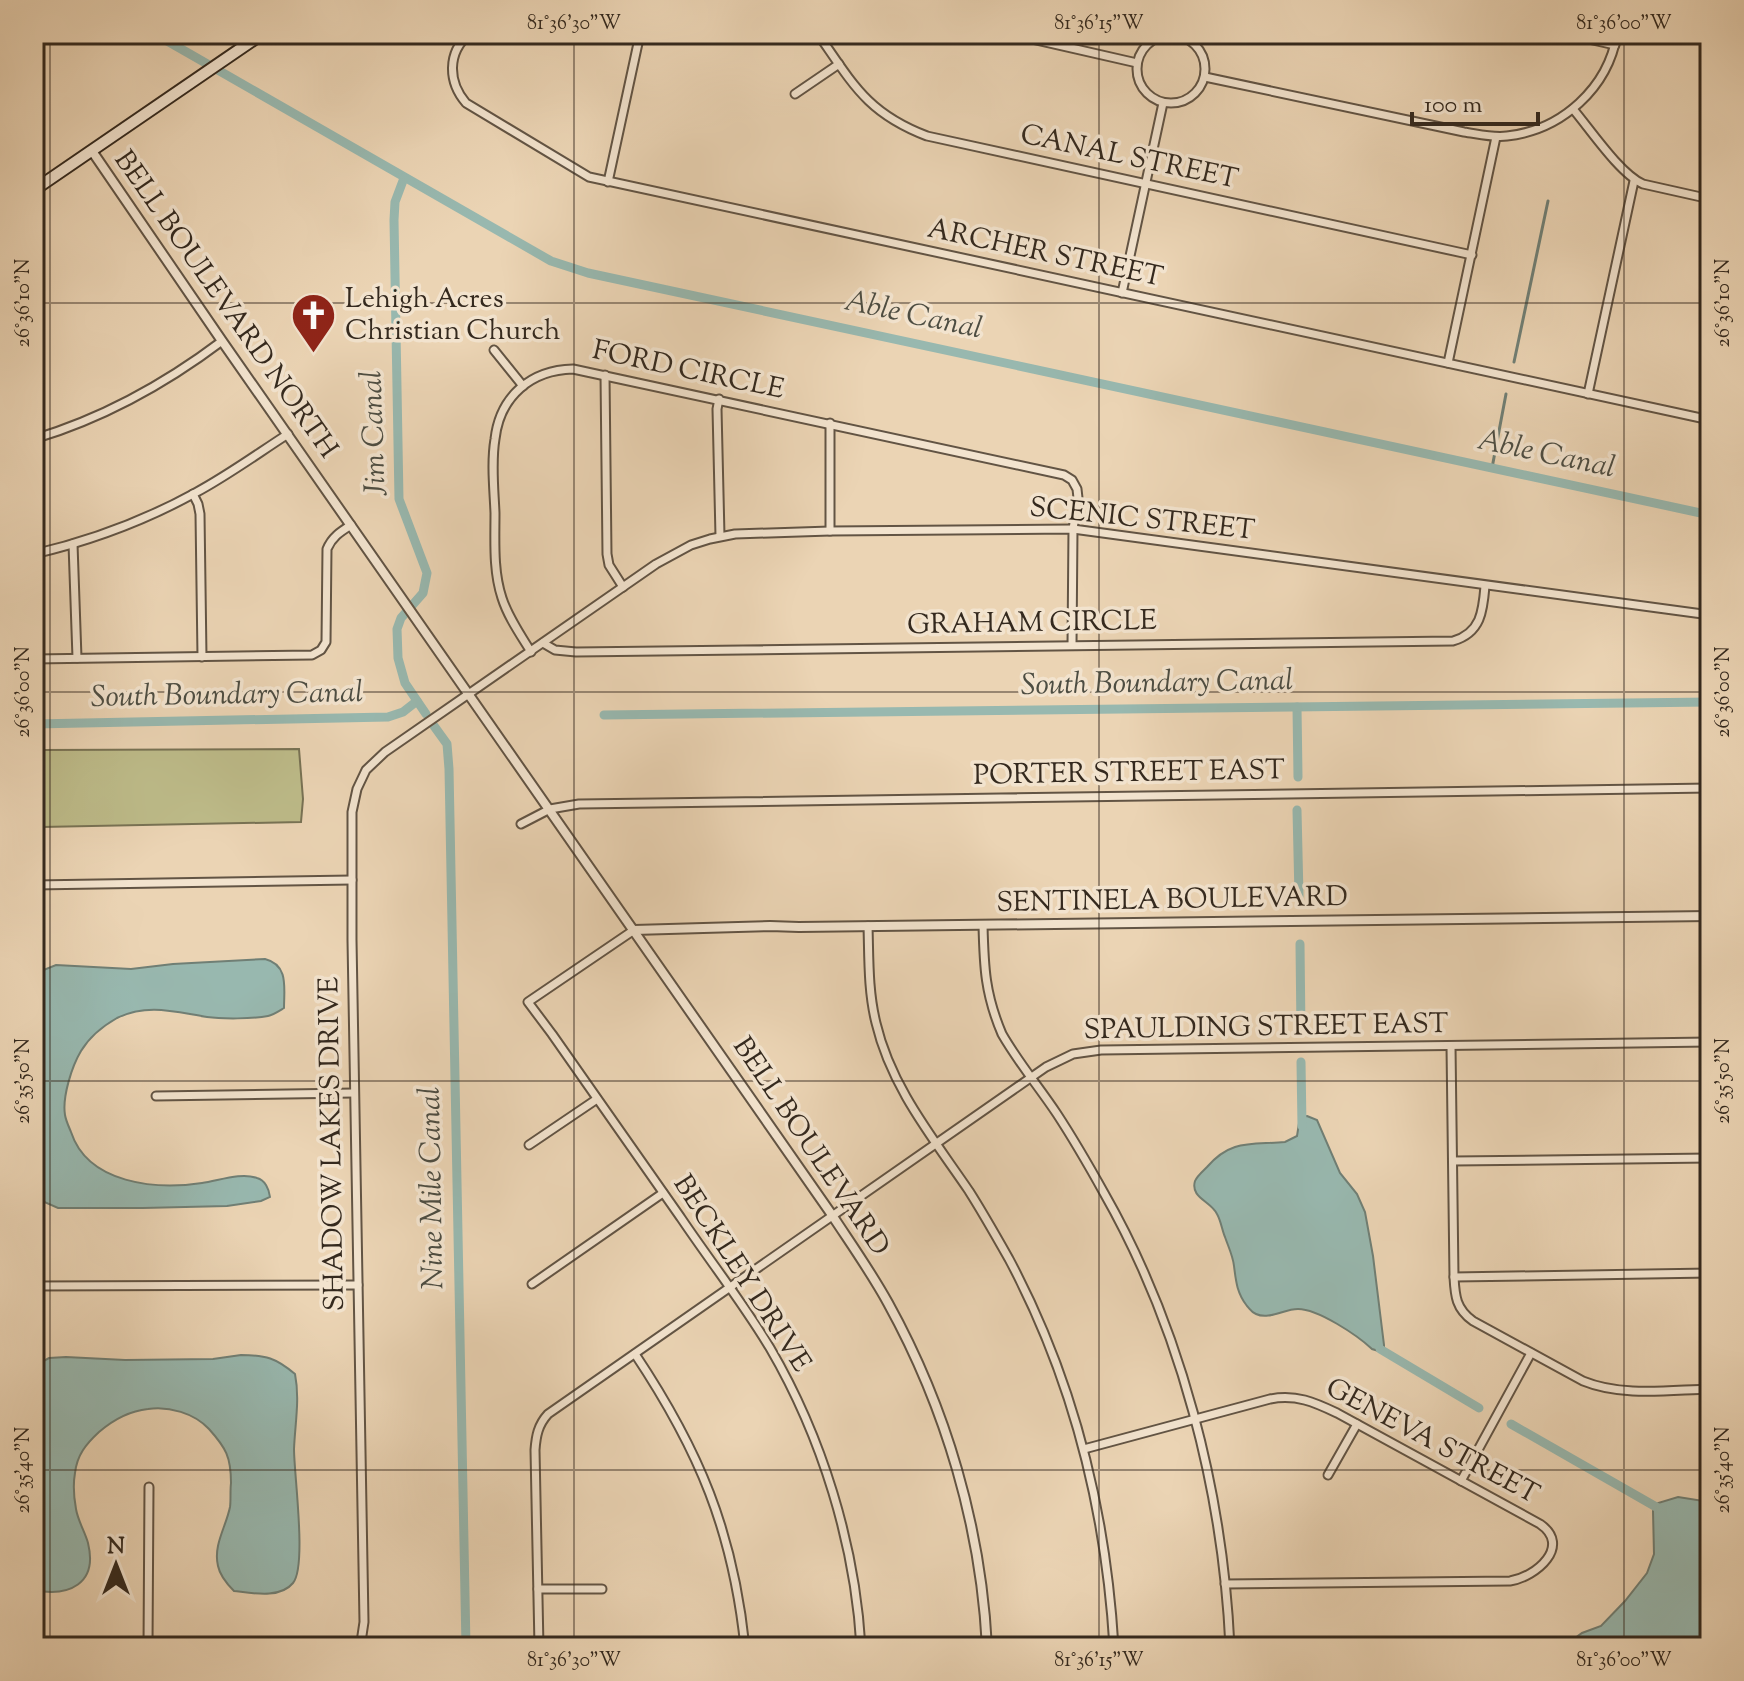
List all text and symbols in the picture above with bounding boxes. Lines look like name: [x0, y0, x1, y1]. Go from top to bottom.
text: 81°36'30"W: [527, 10, 621, 39]
text: 81°36'15"W: [1054, 10, 1144, 39]
text: 81°36'00"W: [1576, 10, 1672, 39]
scale bar: [1412, 76, 1538, 126]
text: 100 m: [1424, 89, 1482, 123]
street label: CANAL STREET: [1016, 115, 1242, 201]
street label: BELL BOULEVARD NORTH: [103, 143, 347, 467]
street label: ARCHER STREET: [924, 210, 1167, 299]
text: 26°36'10"N: [10, 259, 39, 347]
text: 26°36'10"N: [1710, 259, 1739, 347]
place label: Lehigh Acres Christian Church: [345, 280, 561, 352]
water label: Able Canal: [840, 280, 986, 352]
church icon: Lehigh Acres Christian Church: [290, 292, 338, 355]
street label: FORD CIRCLE: [588, 331, 788, 411]
water label: Jim Canal: [351, 370, 399, 497]
water label: Able Canal: [1473, 419, 1619, 491]
street label: SCENIC STREET: [1027, 488, 1257, 552]
street label: GRAHAM CIRCLE: [907, 602, 1157, 646]
text: 26°36'00"N: [10, 646, 39, 738]
text: 26°36'00"N: [1710, 646, 1739, 738]
water label: South Boundary Canal: [1020, 660, 1294, 708]
water label: South Boundary Canal: [90, 672, 364, 720]
street label: PORTER STREET EAST: [973, 751, 1285, 797]
street label: SENTINELA BOULEVARD: [996, 878, 1348, 924]
street label: SHADOW LAKES DRIVE: [310, 976, 356, 1312]
street label: SPAULDING STREET EAST: [1083, 1005, 1449, 1051]
street label: BELL BOULEVARD: [722, 1030, 898, 1264]
text: 26°35'50"N: [10, 1038, 39, 1124]
text: 26°35'50"N: [1710, 1038, 1739, 1124]
water label: Nine Mile Canal: [410, 1086, 456, 1290]
street label: BECKLEY DRIVE: [662, 1167, 820, 1381]
street label: GENEVA STREET: [1318, 1369, 1546, 1515]
text: 26°35'40"N: [10, 1426, 39, 1514]
text: 26°35'40"N: [1710, 1426, 1739, 1514]
north arrow: [76, 1525, 156, 1605]
text: N: [107, 1532, 125, 1564]
text: 81°36'30"W: [527, 1647, 621, 1676]
text: 81°36'15"W: [1054, 1647, 1144, 1676]
text: 81°36'00"W: [1576, 1647, 1672, 1676]

